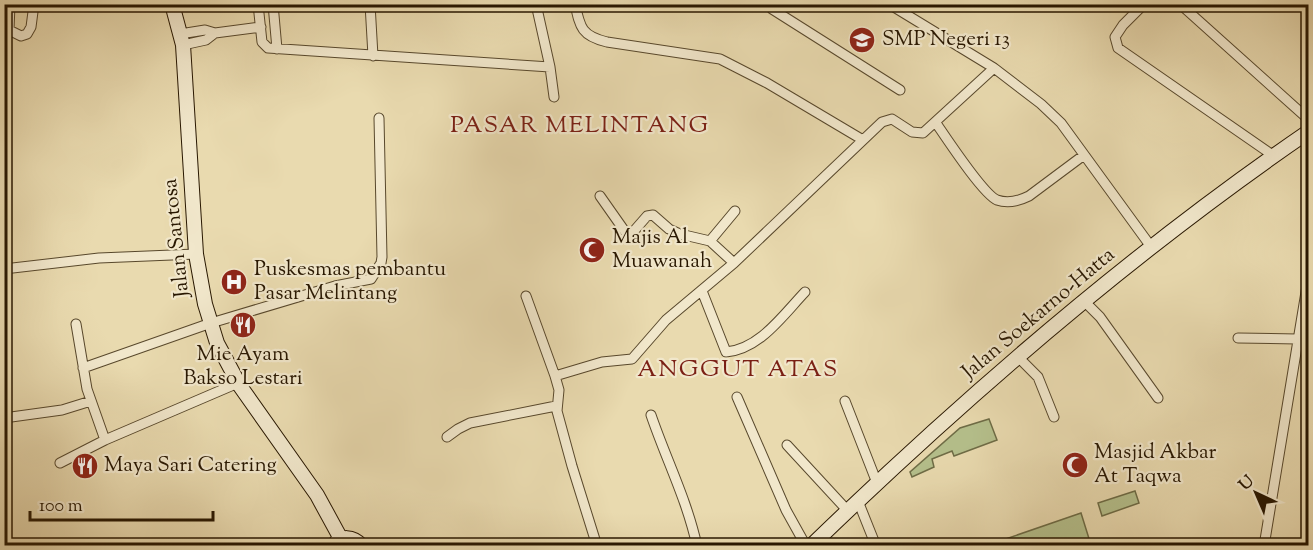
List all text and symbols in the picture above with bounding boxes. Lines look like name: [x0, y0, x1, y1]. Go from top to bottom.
school or university icon: SMP Negeri 13: [847, 25, 877, 55]
place label: SMP Negeri 13: [882, 25, 1010, 55]
district label: PASAR MELINTANG: [450, 109, 710, 143]
street label: Jalan Santosa: [156, 177, 198, 300]
place label: Majis Al Muawanah: [612, 223, 712, 277]
mosque icon: Majis Al Muawanah: [577, 235, 607, 265]
street label: Jalan Soekarno-Hatta: [955, 241, 1122, 388]
place label: Puskesmas pembantu Pasar Melintang: [254, 255, 446, 309]
hospital icon: Puskesmas pembantu Pasar Melintang: [219, 267, 249, 297]
restaurant icon: Mie Ayam Bakso Lestari: [228, 310, 258, 340]
place label: Mie Ayam Bakso Lestari: [183, 340, 303, 394]
district label: ANGGUT ATAS: [637, 353, 839, 387]
place label: Masjid Akbar At Taqwa: [1094, 438, 1216, 492]
mosque icon: Masjid Akbar At Taqwa: [1060, 450, 1090, 480]
restaurant icon: Maya Sari Catering: [70, 451, 100, 481]
place label: Maya Sari Catering: [104, 451, 277, 481]
north arrow: [1226, 463, 1286, 523]
text: U: [1235, 471, 1261, 497]
scale bar: [30, 484, 213, 522]
text: 100 m: [39, 494, 83, 520]

